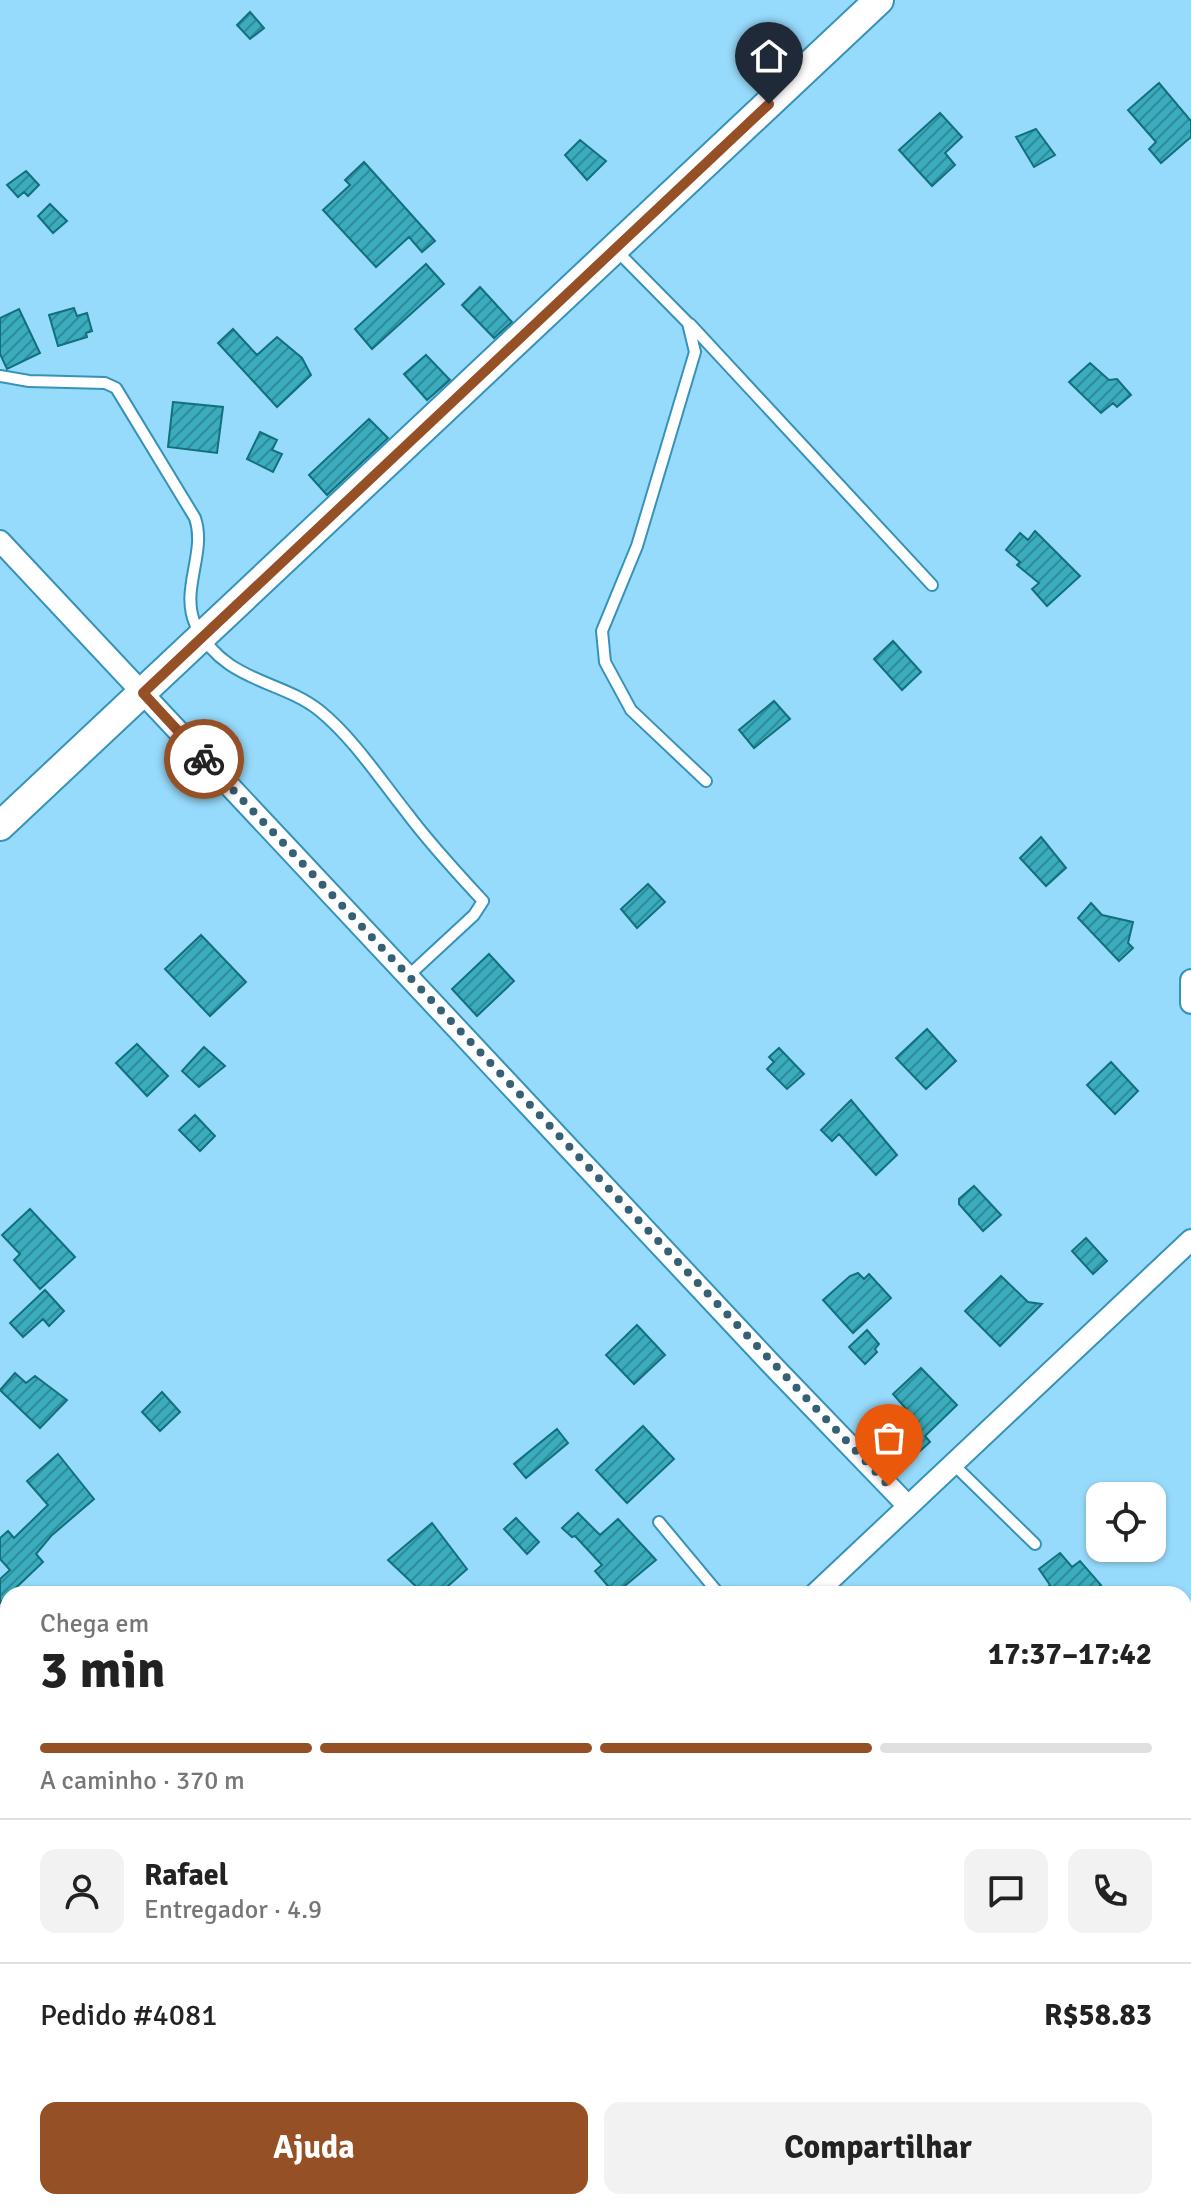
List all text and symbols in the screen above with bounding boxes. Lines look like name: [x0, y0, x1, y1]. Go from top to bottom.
pin: [735, 22, 803, 104]
icon: home: [747, 34, 791, 78]
courier: [164, 719, 244, 799]
icon: bike: [182, 737, 226, 781]
pin: [855, 1404, 923, 1486]
icon: bag: [867, 1416, 911, 1460]
map controls: [1086, 1482, 1166, 1562]
button: locate: [1086, 1482, 1166, 1562]
text: Chega em: [40, 1608, 149, 1640]
text: 17:37–17:42: [988, 1636, 1152, 1673]
text: 3 min: [40, 1638, 166, 1702]
text: A caminho · 370 m: [40, 1765, 245, 1797]
button: person: [40, 1849, 124, 1933]
button: chat: [964, 1849, 1048, 1933]
button: phone: [1068, 1849, 1152, 1933]
text: Rafael: [144, 1857, 228, 1894]
text: Entregador · 4.9: [144, 1894, 322, 1926]
text: Pedido #4081: [40, 1997, 217, 2034]
text: R$58.83: [1044, 1997, 1152, 2034]
button: Ajuda: [40, 2102, 588, 2194]
button: Compartilhar: [604, 2102, 1152, 2194]

